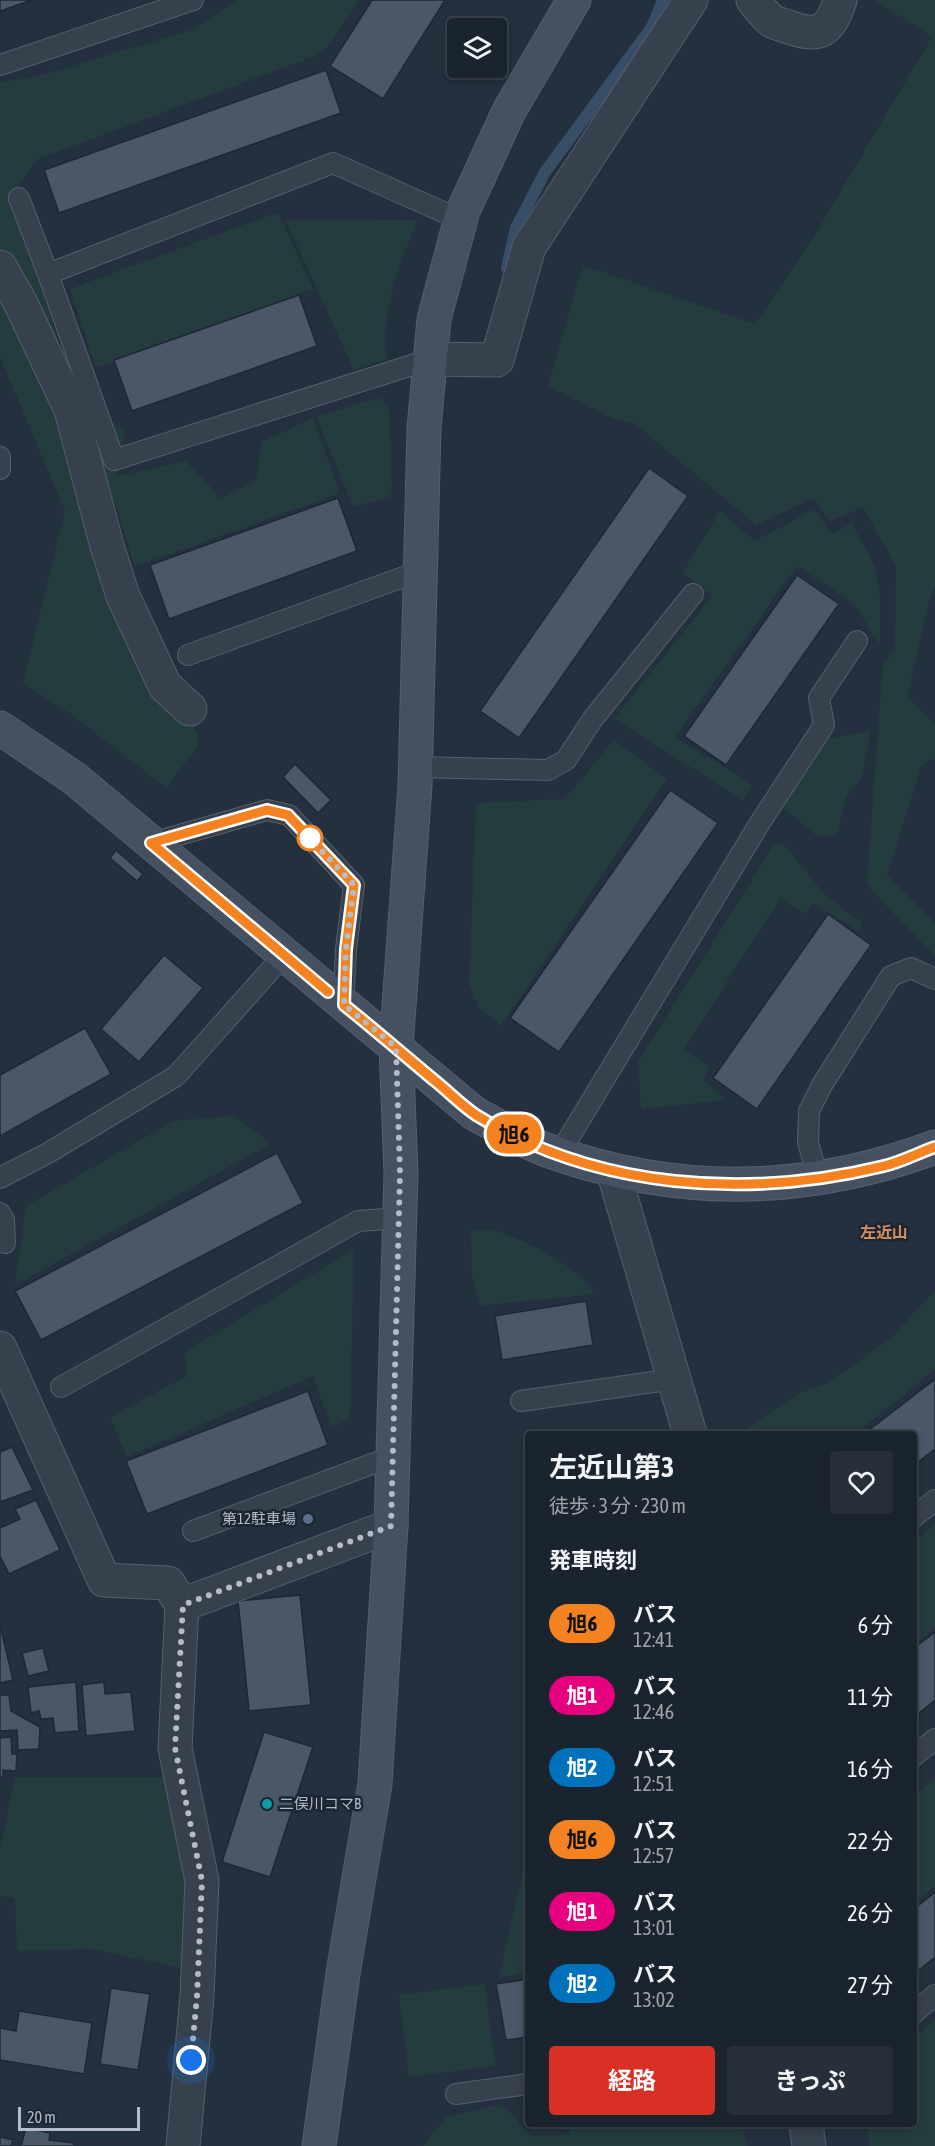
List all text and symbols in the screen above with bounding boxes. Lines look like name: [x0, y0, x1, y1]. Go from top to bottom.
map controls: [447, 18, 507, 78]
button: layers: [447, 18, 507, 78]
unlabelled marker: [297, 825, 323, 851]
line badge: 旭6: [487, 1114, 541, 1154]
text: 旭6: [499, 1122, 529, 1146]
district label: 左近山: [860, 1223, 908, 1241]
text: 左近山第3: [549, 1451, 674, 1483]
button: heart: [830, 1451, 893, 1514]
text: 徒歩 · 3 分 · 230 m: [549, 1494, 686, 1517]
place label: 第12駐車場: [222, 1510, 296, 1527]
marker: 第12駐車場: [301, 1512, 315, 1526]
text: 発車時刻: [549, 1547, 637, 1573]
text: バス: [633, 1601, 677, 1627]
text: 旭6: [567, 1611, 597, 1635]
text: 6 分: [858, 1612, 893, 1638]
text: 12:41: [633, 1628, 674, 1651]
text: バス: [633, 1673, 677, 1699]
text: 旭1: [567, 1683, 597, 1707]
text: 11 分: [847, 1684, 893, 1710]
text: 12:46: [633, 1700, 674, 1723]
text: バス: [633, 1745, 677, 1771]
text: 旭2: [567, 1755, 597, 1779]
text: 16 分: [847, 1756, 893, 1782]
text: 12:51: [633, 1772, 674, 1795]
place label: 二俣川コマB: [279, 1795, 361, 1812]
marker: 二俣川コマB: [260, 1797, 274, 1811]
text: バス: [633, 1817, 677, 1843]
text: 旭6: [567, 1827, 597, 1851]
text: 22 分: [847, 1828, 893, 1854]
text: 12:57: [633, 1844, 674, 1867]
text: バス: [633, 1889, 677, 1915]
text: 旭1: [567, 1899, 597, 1923]
text: 26 分: [847, 1900, 893, 1926]
text: 13:01: [633, 1916, 675, 1939]
text: バス: [633, 1961, 677, 1987]
text: 旭2: [567, 1971, 597, 1995]
text: 27 分: [847, 1972, 893, 1998]
text: 13:02: [633, 1988, 675, 2011]
your location: [176, 2045, 206, 2075]
button: 経路: [549, 2046, 715, 2115]
button: きっぷ: [727, 2046, 893, 2115]
scale bar: [18, 2104, 140, 2132]
text: 20 m: [27, 2108, 56, 2126]

